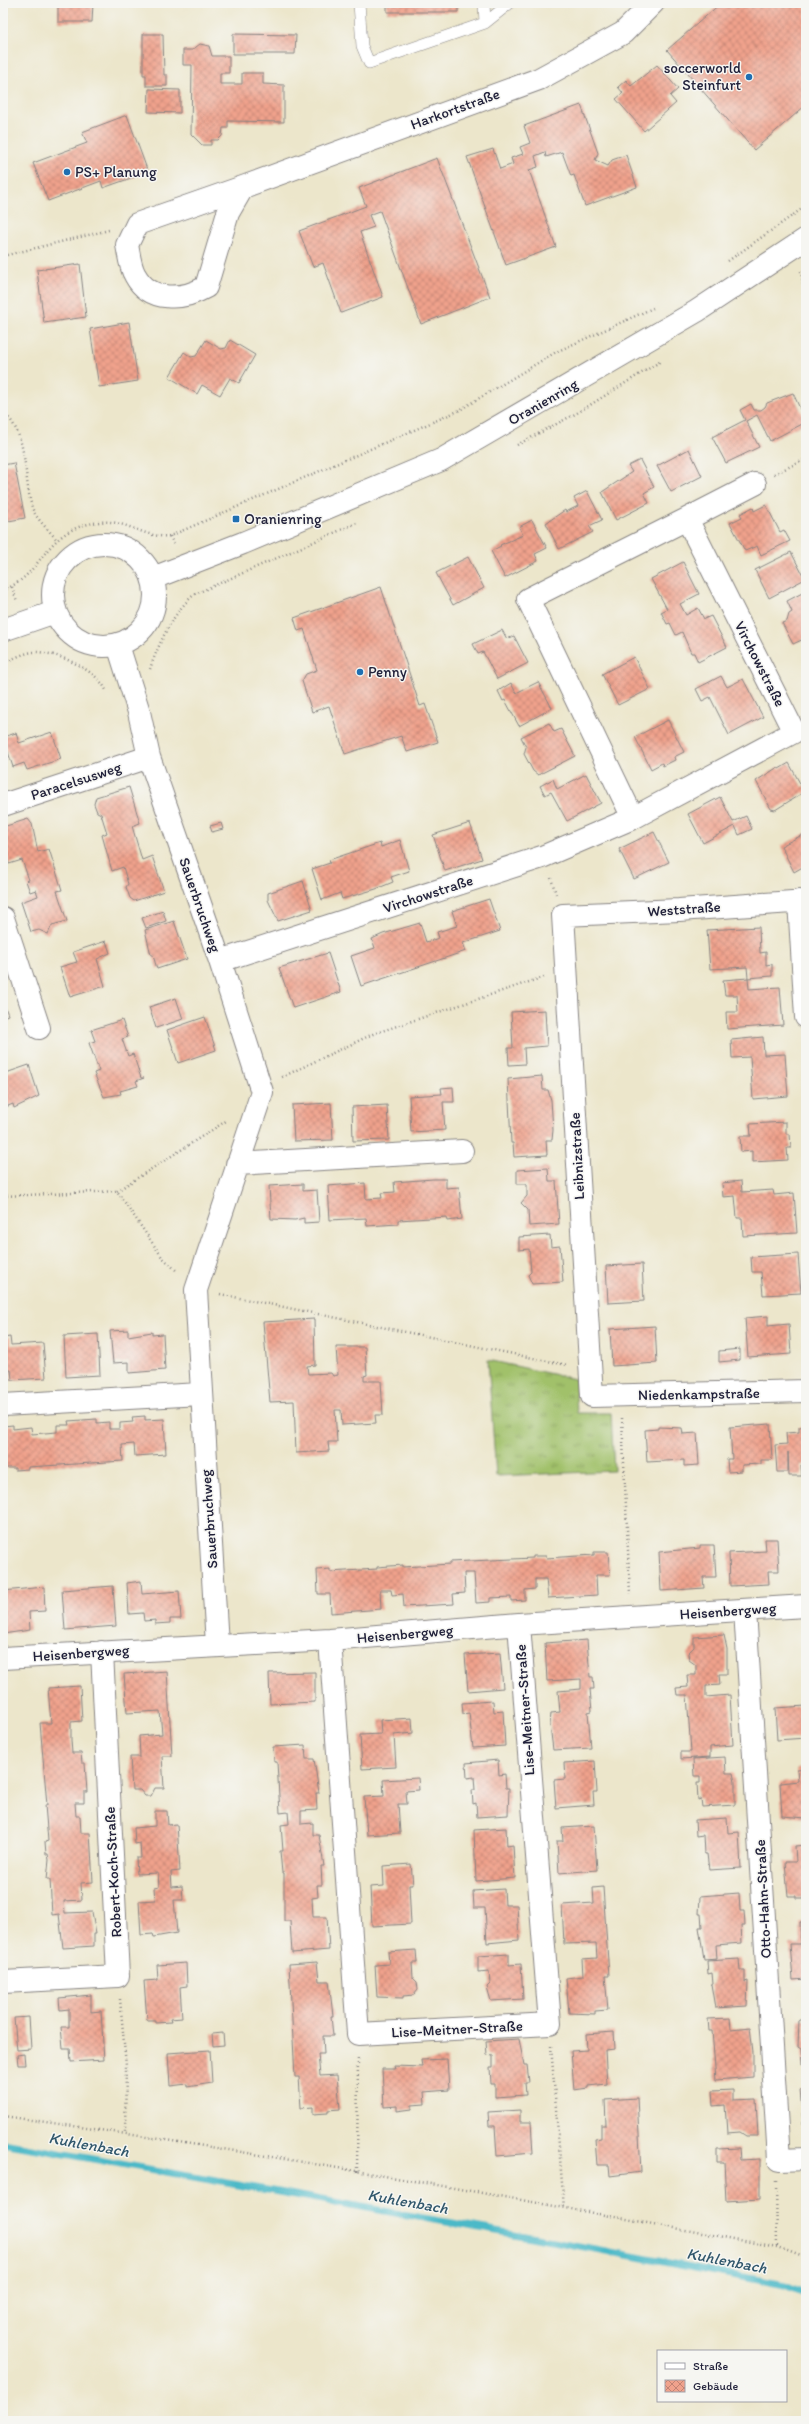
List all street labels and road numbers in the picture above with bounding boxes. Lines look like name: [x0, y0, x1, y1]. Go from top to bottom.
street label: Harkortstraße: [408, 85, 502, 133]
street label: Oranienring: [505, 375, 581, 429]
street label: Virchowstraße: [731, 618, 789, 710]
street label: Paracelsusweg: [28, 758, 124, 804]
street label: Sauerbruchweg: [175, 855, 225, 955]
street label: Virchowstraße: [381, 871, 475, 917]
street label: Weststraße: [647, 897, 721, 921]
street label: Leibnizstraße: [566, 1112, 588, 1200]
street label: Niedenkampstraße: [638, 1384, 760, 1404]
street label: Sauerbruchweg: [197, 1468, 221, 1569]
street label: Heisenbergweg: [679, 1599, 777, 1623]
street label: Heisenbergweg: [356, 1621, 454, 1647]
street label: Heisenbergweg: [32, 1641, 130, 1665]
street label: Lise-Meitner-Straße: [511, 1644, 539, 1776]
street label: Robert-Koch-Straße: [101, 1806, 125, 1938]
street label: Otto-Hahn-Straße: [751, 1839, 775, 1959]
street label: Lise-Meitner-Straße: [391, 2017, 523, 2041]

